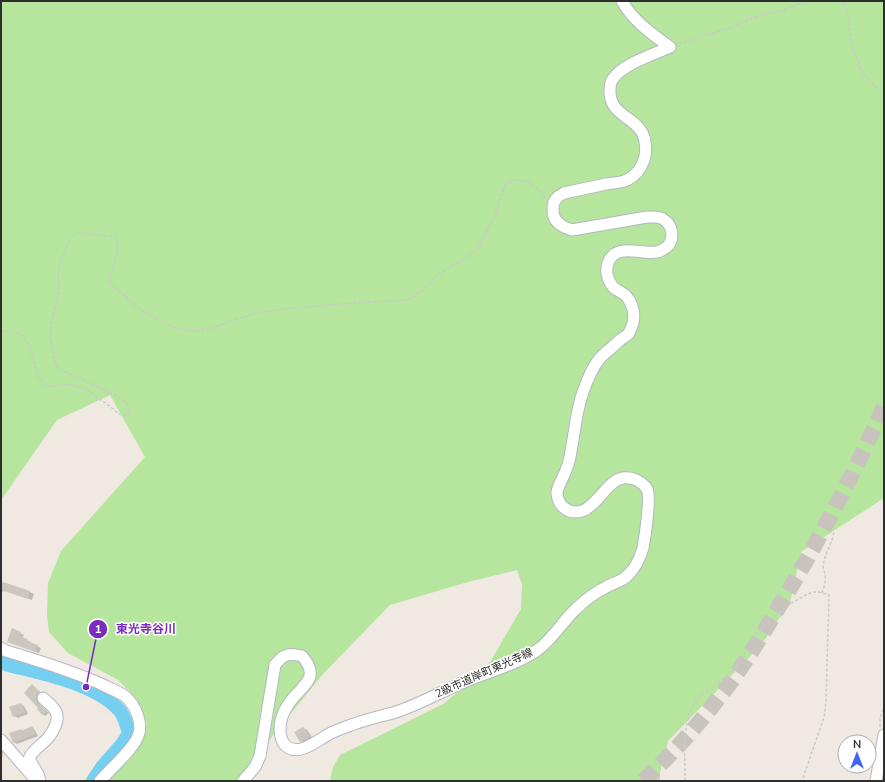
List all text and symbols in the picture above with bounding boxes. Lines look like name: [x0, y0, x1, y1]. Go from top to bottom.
callout: 東光寺谷川: [88, 617, 184, 641]
text: 1: [94, 621, 102, 637]
text: 東光寺谷川: [116, 621, 176, 637]
street label: 2級市道岸町東光寺線: [433, 645, 535, 701]
north arrow: [837, 734, 877, 774]
text: N: [853, 737, 861, 752]

